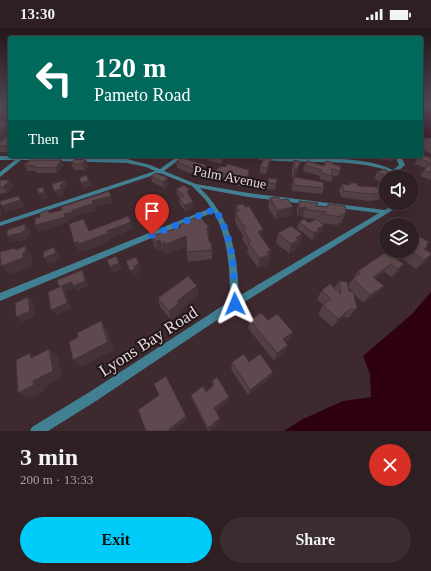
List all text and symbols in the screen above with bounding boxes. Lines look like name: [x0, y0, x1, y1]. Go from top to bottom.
text: 13:30: [20, 6, 55, 22]
icon: left: [28, 52, 80, 104]
text: 120 m: [94, 52, 166, 83]
text: Pameto Road: [94, 85, 191, 105]
icon: arrive: [67, 128, 89, 150]
text: Then: [28, 131, 59, 147]
street label: Palm Avenue: [192, 163, 268, 192]
map controls: [379, 170, 419, 258]
button: sound: [379, 170, 419, 210]
pin: [135, 194, 169, 235]
icon: arrive: [141, 200, 163, 222]
button: layers: [379, 218, 419, 258]
position arrow: [214, 283, 256, 325]
street label: Lyons Bay Road: [96, 302, 201, 380]
text: 3 min: [20, 444, 78, 470]
button: close: [369, 444, 411, 486]
text: 200 m · 13:33: [20, 472, 93, 487]
button: Exit: [20, 517, 212, 563]
button: Share: [220, 517, 411, 563]

